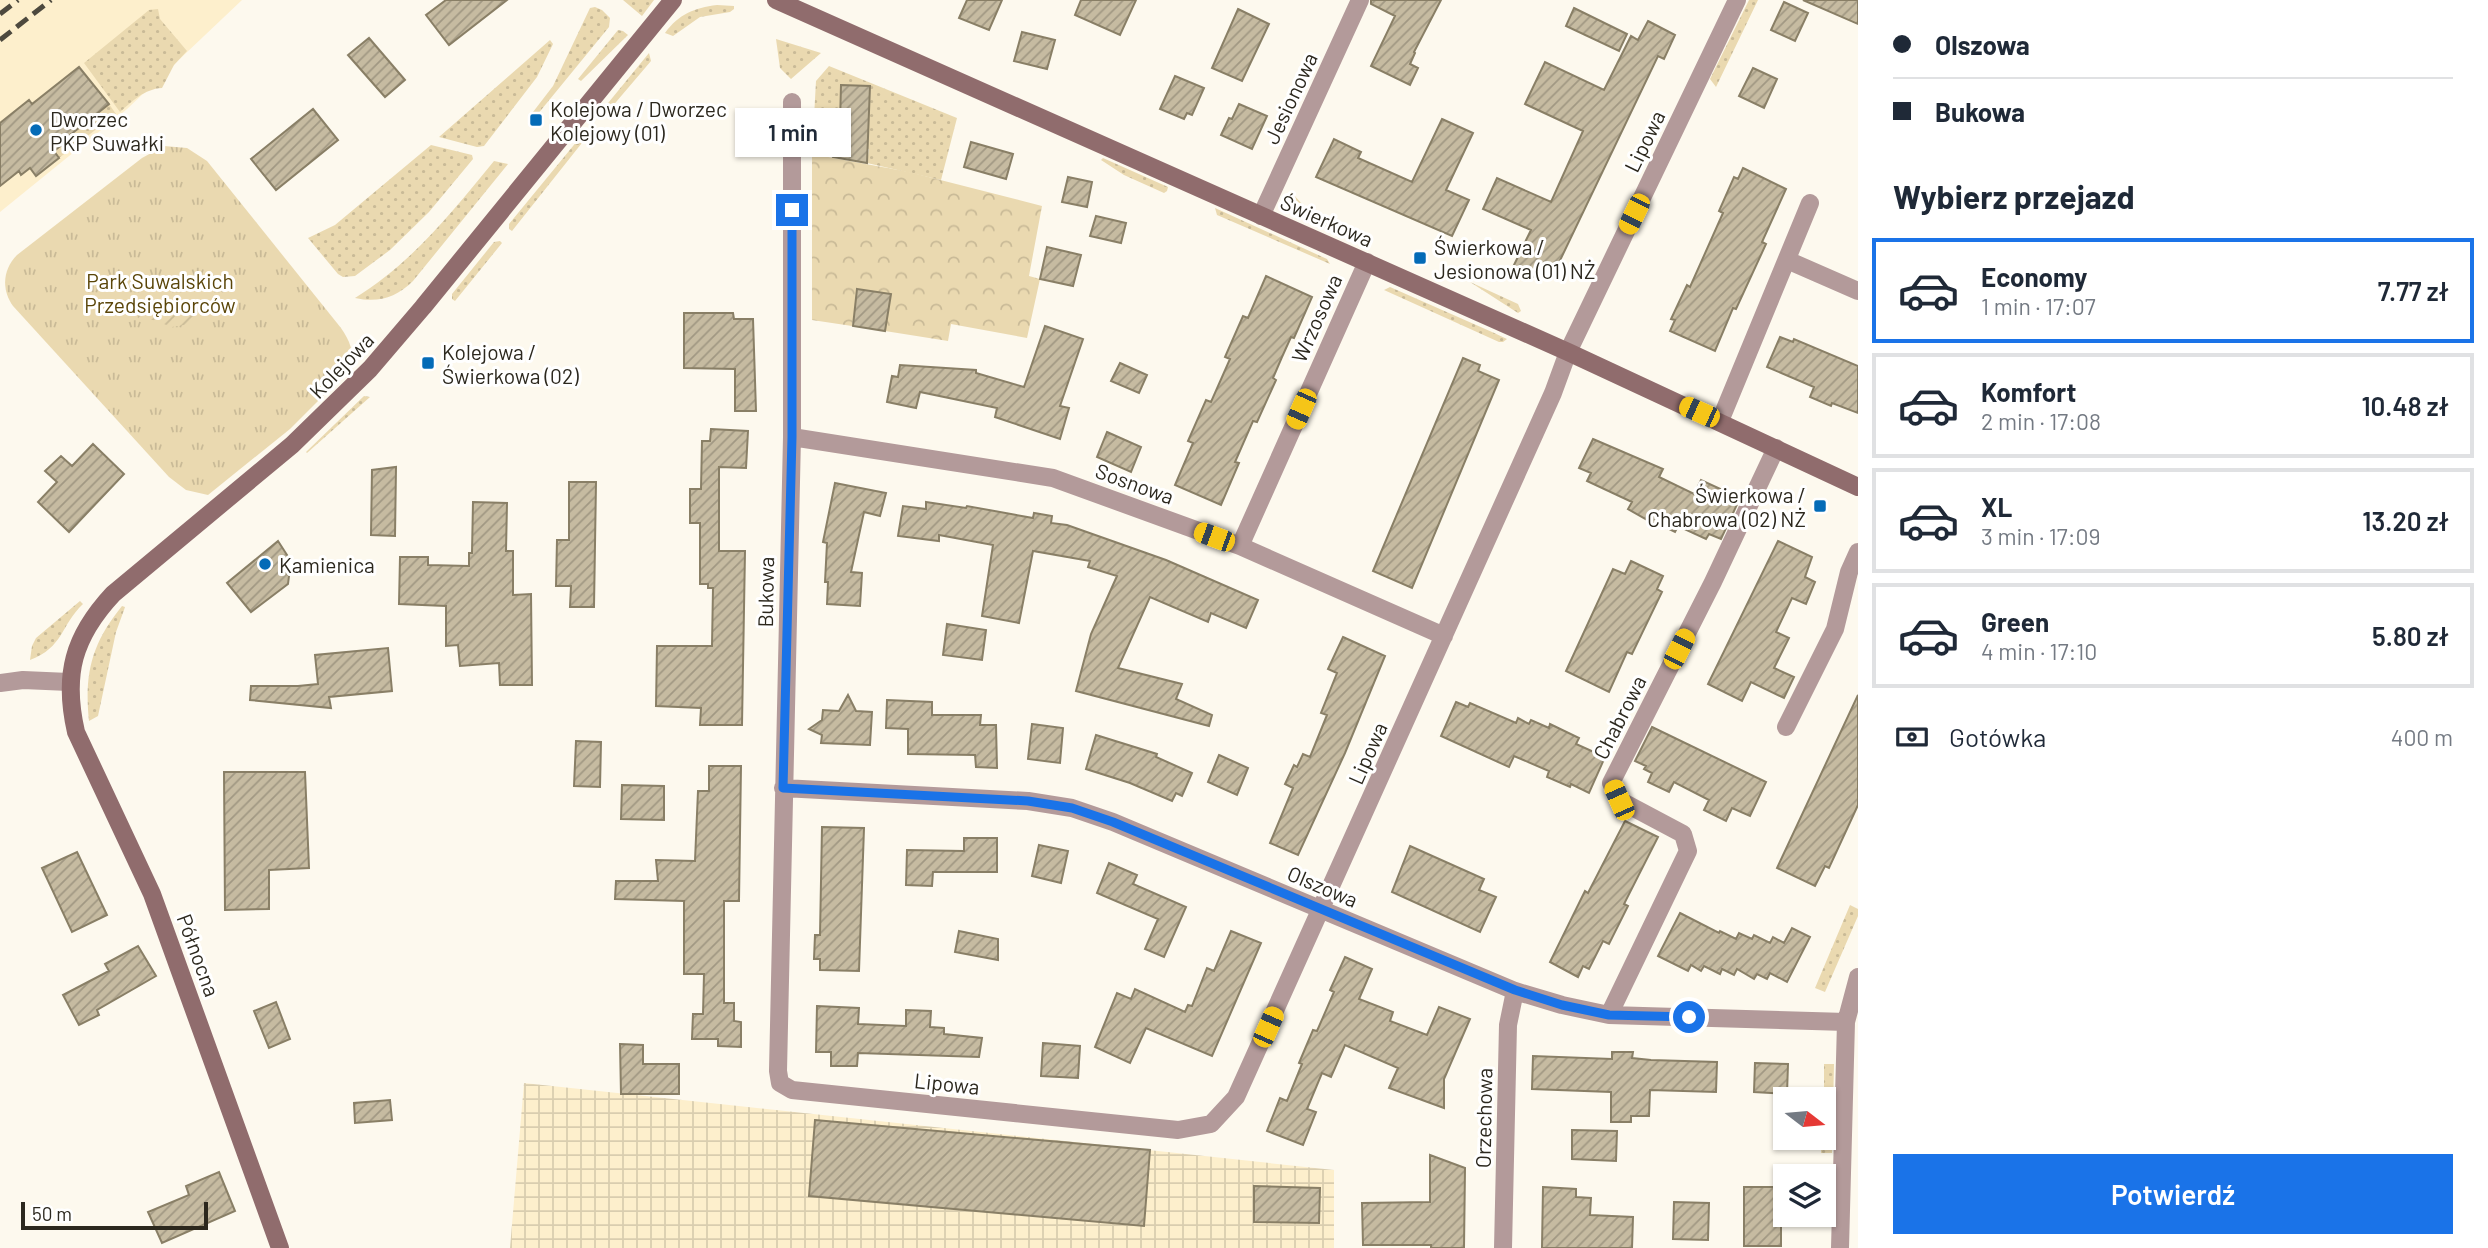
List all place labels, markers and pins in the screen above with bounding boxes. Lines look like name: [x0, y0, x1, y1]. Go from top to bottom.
place label: Kolejowa / Dworzec Kolejowy (01): [550, 96, 727, 145]
place label: Dworzec PKP Suwałki: [50, 106, 164, 155]
marker: Kolejowa / Dworzec Kolejowy (01): [528, 112, 544, 128]
marker: Dworzec PKP Suwałki: [28, 122, 44, 138]
place label: Świerkowa / Jesionowa (01) NŻ: [1434, 234, 1596, 283]
marker: Świerkowa / Jesionowa (01) NŻ: [1412, 250, 1428, 266]
place label: Kolejowa / Świerkowa (02): [442, 339, 579, 388]
marker: Kolejowa / Świerkowa (02): [420, 355, 436, 371]
place label: Świerkowa / Chabrowa (02) NŻ: [1647, 482, 1806, 531]
marker: Świerkowa / Chabrowa (02) NŻ: [1812, 498, 1828, 514]
place label: Kamienica: [279, 552, 375, 577]
marker: Kamienica: [257, 556, 273, 572]

